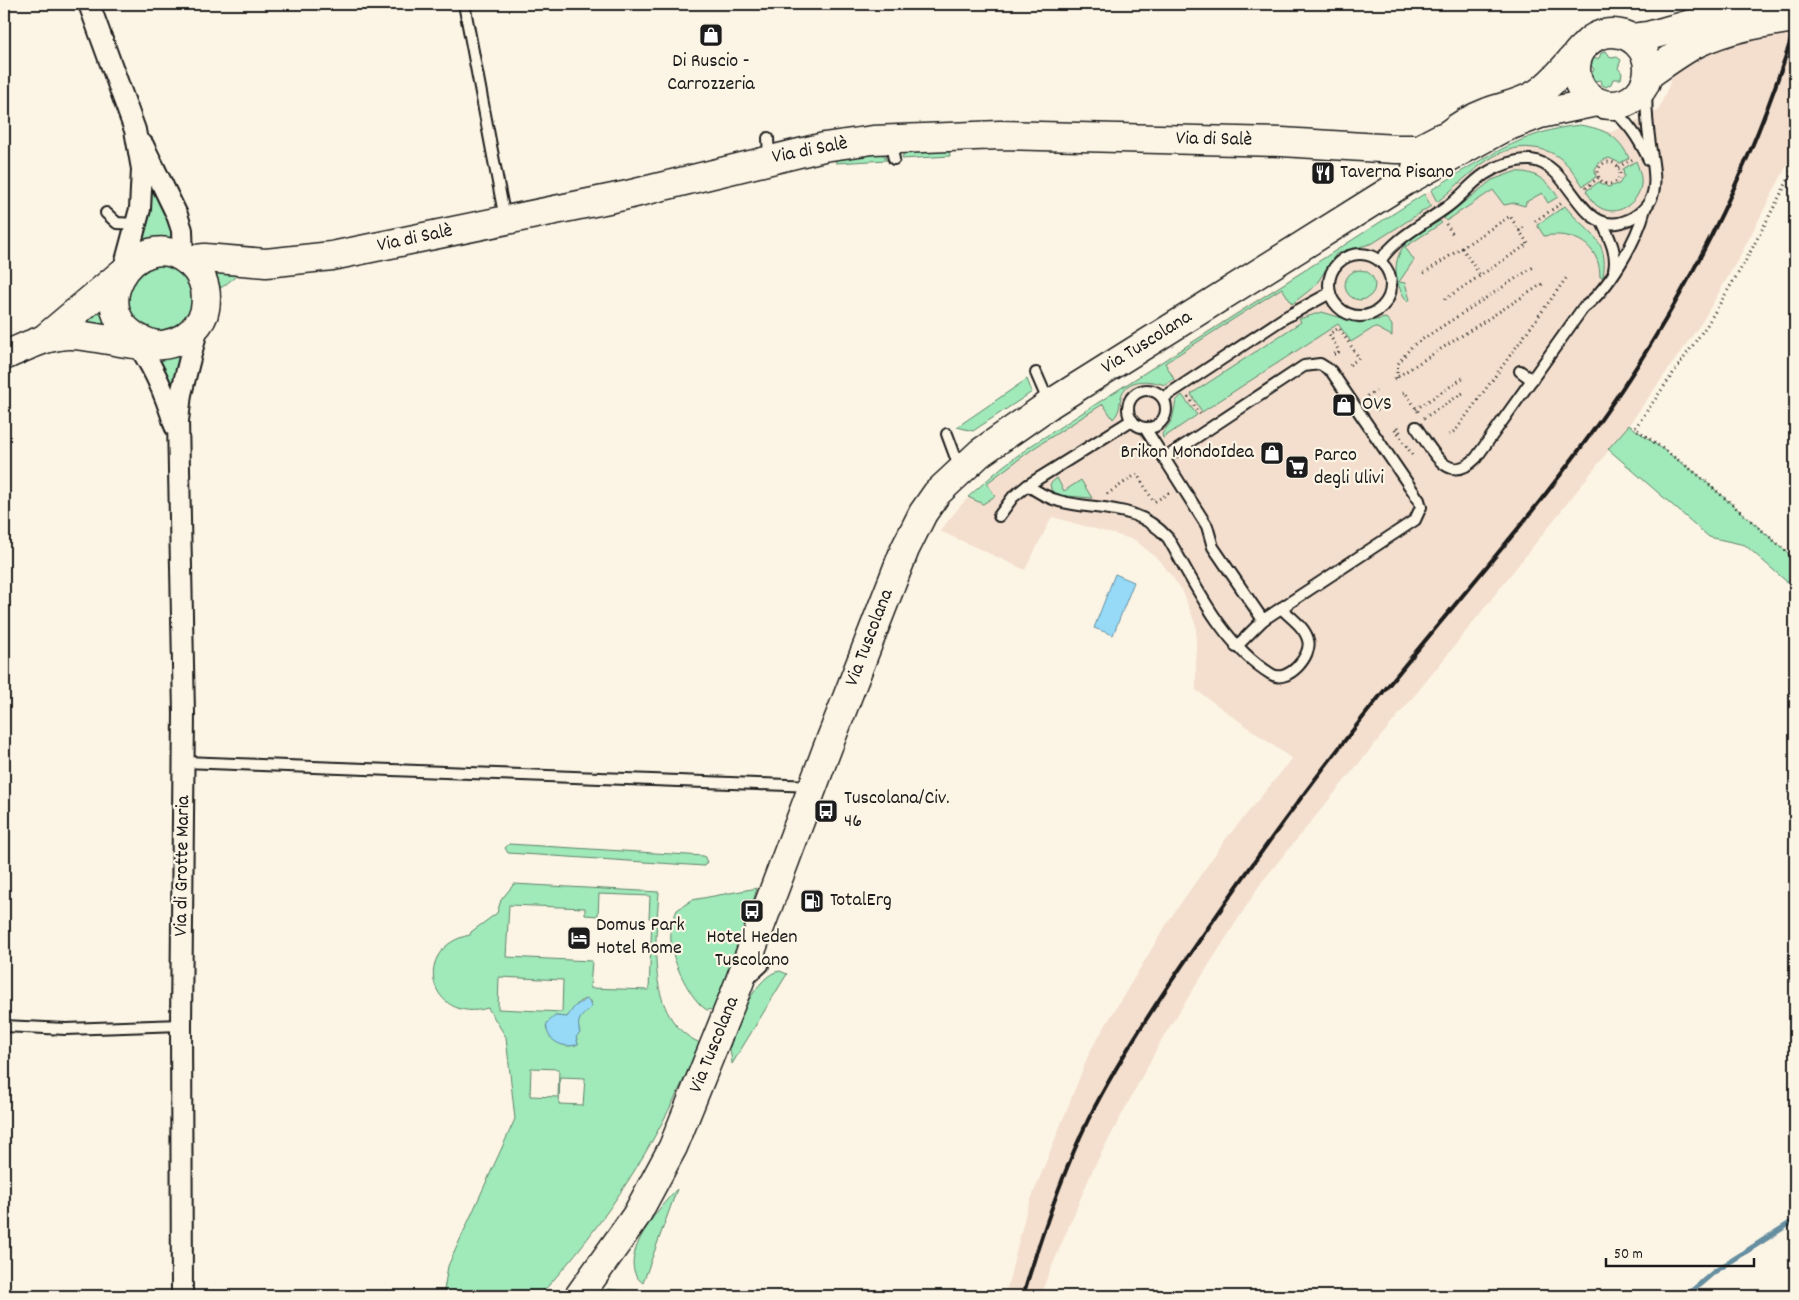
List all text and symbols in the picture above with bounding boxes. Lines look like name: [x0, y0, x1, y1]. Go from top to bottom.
shop icon: Di Ruscio - Carrozzeria: [698, 22, 724, 48]
place label: Di Ruscio - Carrozzeria: [667, 48, 755, 99]
street label: Via di Salè: [1176, 125, 1252, 155]
street label: Via di Salè: [770, 130, 850, 172]
place label: Taverna Pisano: [1340, 159, 1454, 187]
restaurant icon: Taverna Pisano: [1310, 160, 1336, 186]
street label: Via di Salè: [375, 217, 455, 261]
street label: Via Tuscolana: [1096, 304, 1198, 382]
place label: OVS: [1362, 391, 1392, 419]
shop icon: OVS: [1331, 392, 1357, 418]
place label: Brikon MondoIdea: [1121, 439, 1255, 467]
shop icon: Brikon MondoIdea: [1259, 440, 1285, 466]
place label: Parco degli Ulivi: [1314, 442, 1384, 493]
supermarket icon: Parco degli Ulivi: [1284, 454, 1310, 480]
street label: Via Tuscolana: [839, 585, 902, 691]
place label: Tuscolana/Civ. 46: [844, 785, 950, 836]
street label: Via di Grotte Maria: [168, 795, 198, 937]
bus stop icon: Tuscolana/Civ. 46: [813, 798, 839, 824]
place label: TotalErg: [830, 887, 892, 915]
fuel station icon: TotalErg: [799, 888, 825, 914]
bus stop icon: Hotel Heden Tuscolano: [739, 898, 765, 924]
place label: Domus Park Hotel Rome: [596, 912, 685, 963]
place label: Hotel Heden Tuscolano: [706, 924, 798, 975]
hotel icon: Domus Park Hotel Rome: [566, 925, 592, 951]
street label: Via Tuscolana: [683, 992, 747, 1098]
scale bar: [1606, 1235, 1754, 1267]
text: 50 m: [1614, 1244, 1643, 1266]

